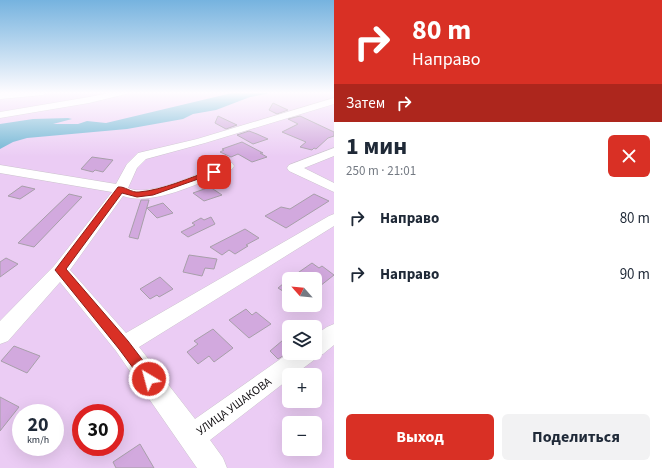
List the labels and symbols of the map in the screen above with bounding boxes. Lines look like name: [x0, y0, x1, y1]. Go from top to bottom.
pin: [197, 155, 231, 189]
north arrow: [282, 272, 322, 312]
position arrow: [128, 358, 170, 400]
street label: УЛИЦА УШАКОВА: [193, 373, 276, 439]
speed limit sign: 30: [72, 404, 124, 456]

